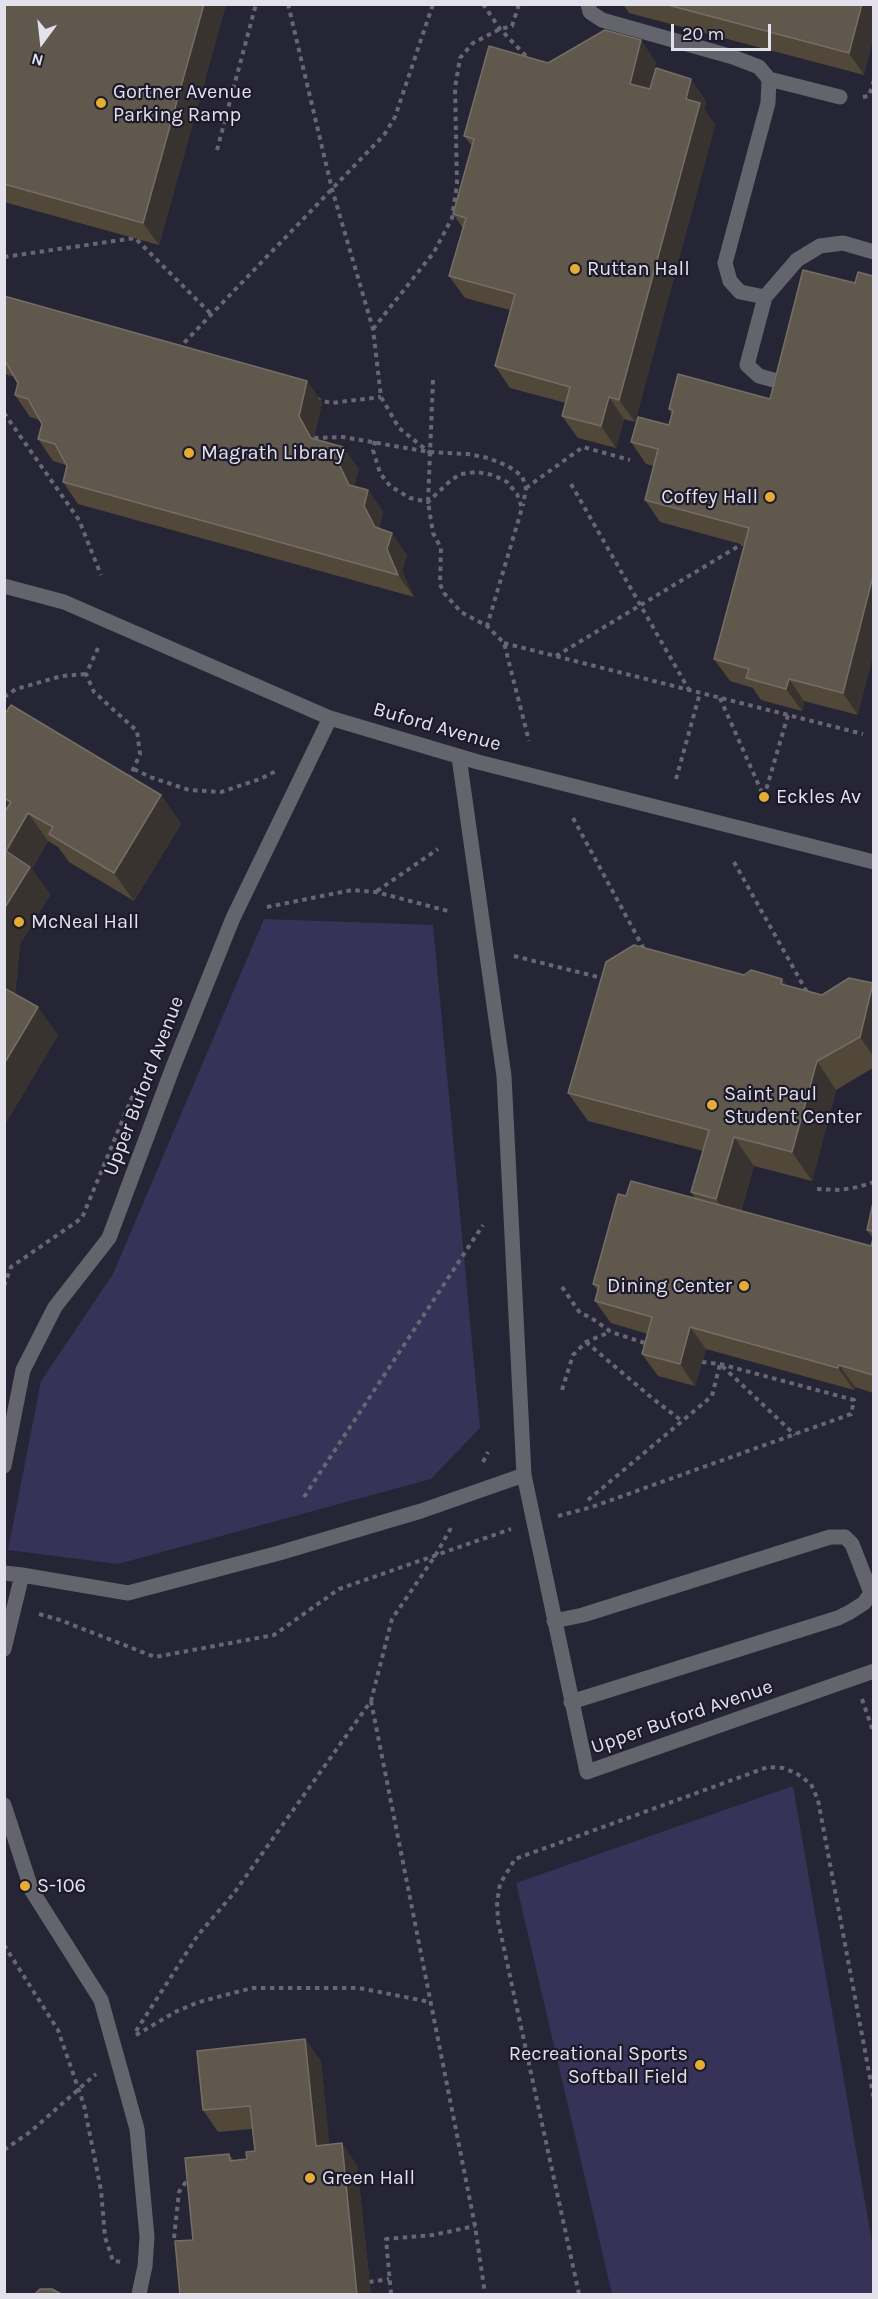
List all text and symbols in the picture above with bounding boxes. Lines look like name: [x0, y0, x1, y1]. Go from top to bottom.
north arrow: [12, 12, 72, 72]
scale bar: [674, 12, 774, 50]
text: 20 m: [682, 23, 724, 45]
text: N: [29, 49, 45, 71]
place label: Gortner Avenue Parking Ramp: [113, 80, 252, 127]
marker: Gortner Avenue Parking Ramp: [94, 96, 108, 110]
place label: Ruttan Hall: [587, 257, 690, 281]
marker: Ruttan Hall: [568, 262, 582, 276]
place label: Magrath Library: [201, 441, 345, 465]
marker: Magrath Library: [182, 446, 196, 460]
place label: Coffey Hall: [661, 485, 758, 509]
marker: Coffey Hall: [763, 490, 777, 504]
street label: Buford Avenue: [370, 697, 504, 757]
place label: Eckles Av: [776, 785, 861, 809]
marker: Eckles Av: [757, 790, 771, 804]
place label: McNeal Hall: [31, 910, 139, 934]
marker: McNeal Hall: [12, 915, 26, 929]
street label: Upper Buford Avenue: [99, 993, 189, 1179]
place label: Saint Paul Student Center: [724, 1082, 862, 1129]
marker: Saint Paul Student Center: [705, 1098, 719, 1112]
place label: Dining Center: [607, 1274, 732, 1298]
marker: Dining Center: [737, 1279, 751, 1293]
street label: Upper Buford Avenue: [588, 1675, 776, 1759]
place label: S-106: [37, 1874, 86, 1898]
marker: S-106: [18, 1879, 32, 1893]
place label: Recreational Sports Softball Field: [509, 2042, 688, 2089]
marker: Recreational Sports Softball Field: [693, 2058, 707, 2072]
place label: Green Hall: [322, 2166, 415, 2190]
marker: Green Hall: [303, 2171, 317, 2185]

